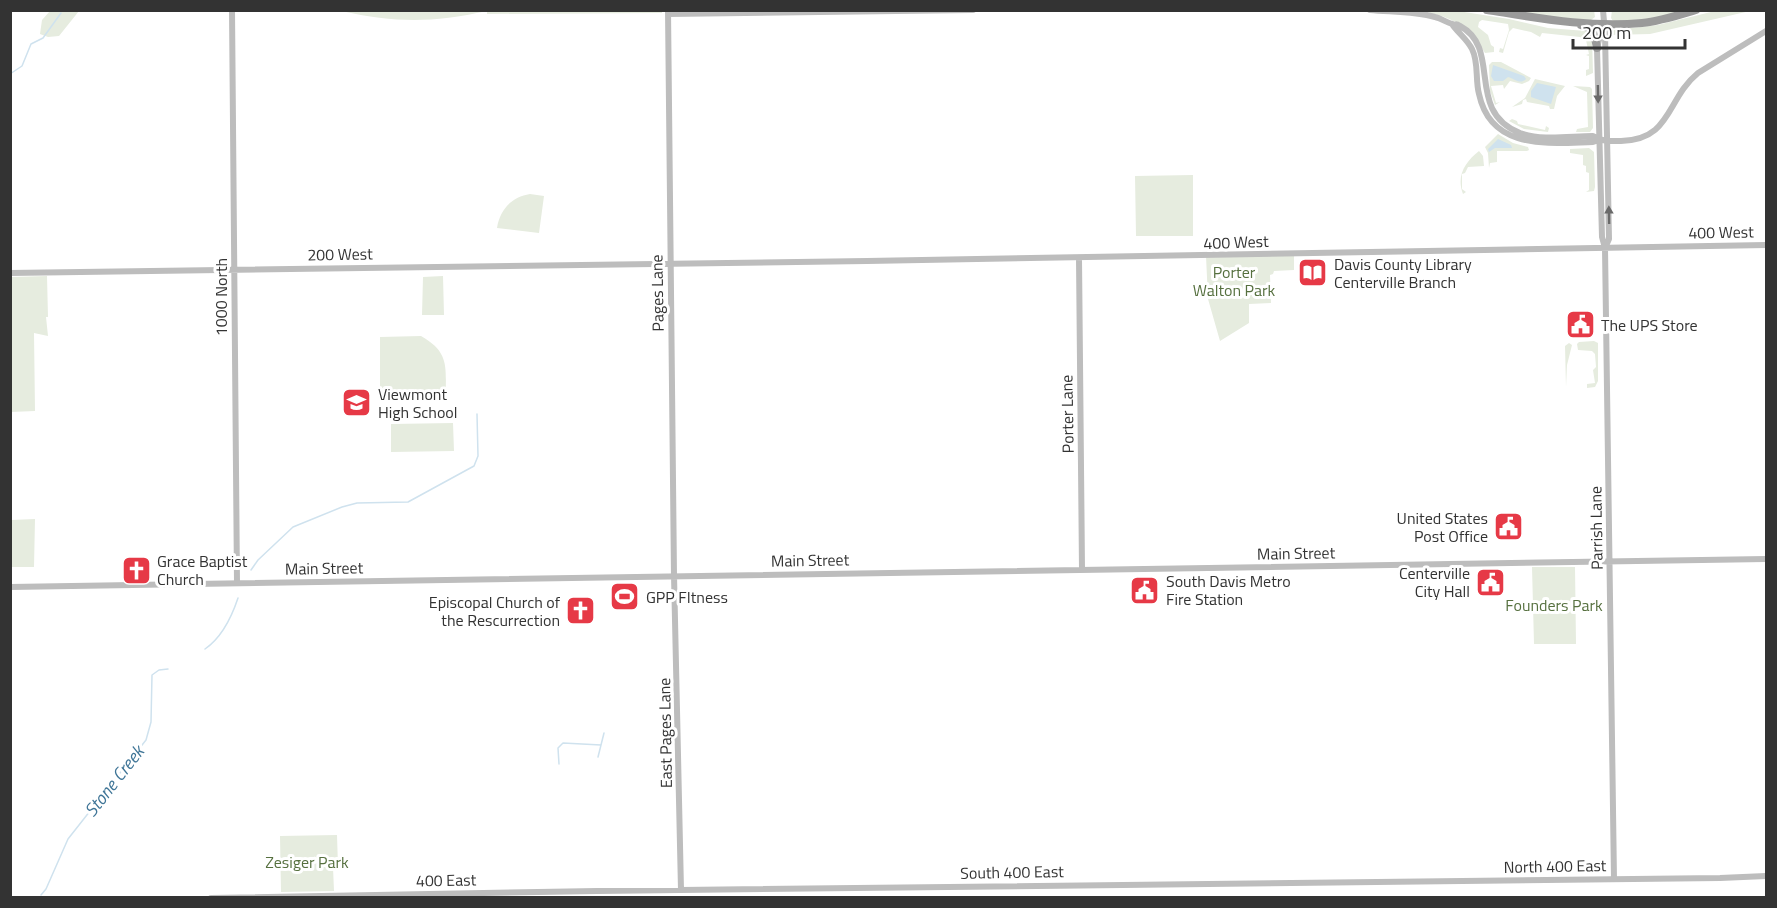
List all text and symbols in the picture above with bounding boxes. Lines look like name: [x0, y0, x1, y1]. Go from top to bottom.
scale bar: [1573, 12, 1686, 50]
text: 200 m: [1582, 19, 1631, 46]
one-way arrow: [1594, 85, 1603, 104]
one-way arrow: [1604, 206, 1614, 225]
street label: 400 West: [1688, 219, 1754, 245]
street label: 400 West: [1203, 229, 1269, 255]
street label: 200 West: [307, 241, 373, 267]
place label: Davis County Library Centerville Branch: [1334, 252, 1472, 294]
street label: Pages Lane: [644, 254, 670, 332]
library icon: Davis County Library Centerville Branch: [1297, 257, 1329, 289]
street label: 1000 North: [209, 258, 233, 336]
park label: Porter Walton Park: [1193, 260, 1276, 302]
public building icon: The UPS Store: [1564, 309, 1596, 341]
place label: The UPS Store: [1601, 313, 1698, 337]
street label: Porter Lane: [1054, 375, 1080, 453]
place label: Viewmont High School: [378, 382, 457, 424]
school or university icon: Viewmont High School: [341, 387, 373, 419]
street label: Parrish Lane: [1583, 486, 1609, 570]
place label: United States Post Office: [1397, 506, 1488, 548]
public building icon: United States Post Office: [1493, 511, 1525, 543]
street label: Main Street: [1257, 540, 1336, 566]
street label: Main Street: [771, 547, 850, 573]
place label: Grace Baptist Church: [157, 549, 248, 591]
church icon: Grace Baptist Church: [120, 554, 152, 586]
street label: Main Street: [285, 555, 364, 581]
place label: Centerville City Hall: [1399, 561, 1470, 603]
public building icon: Centerville City Hall: [1475, 566, 1507, 598]
place label: South Davis Metro Fire Station: [1166, 569, 1291, 611]
public building icon: South Davis Metro Fire Station: [1129, 574, 1161, 606]
sports icon: GPP FItness: [609, 581, 641, 613]
place label: GPP FItness: [646, 585, 728, 609]
place label: Episcopal Church of the Rescurrection: [429, 590, 561, 632]
park label: Founders Park: [1505, 593, 1603, 617]
church icon: Episcopal Church of the Rescurrection: [565, 595, 597, 627]
street label: East Pages Lane: [652, 678, 678, 788]
water label: Stone Creek: [78, 738, 152, 822]
park label: Zesiger Park: [265, 850, 349, 874]
street label: North 400 East: [1503, 853, 1607, 879]
street label: South 400 East: [960, 859, 1064, 885]
street label: 400 East: [416, 867, 477, 893]

